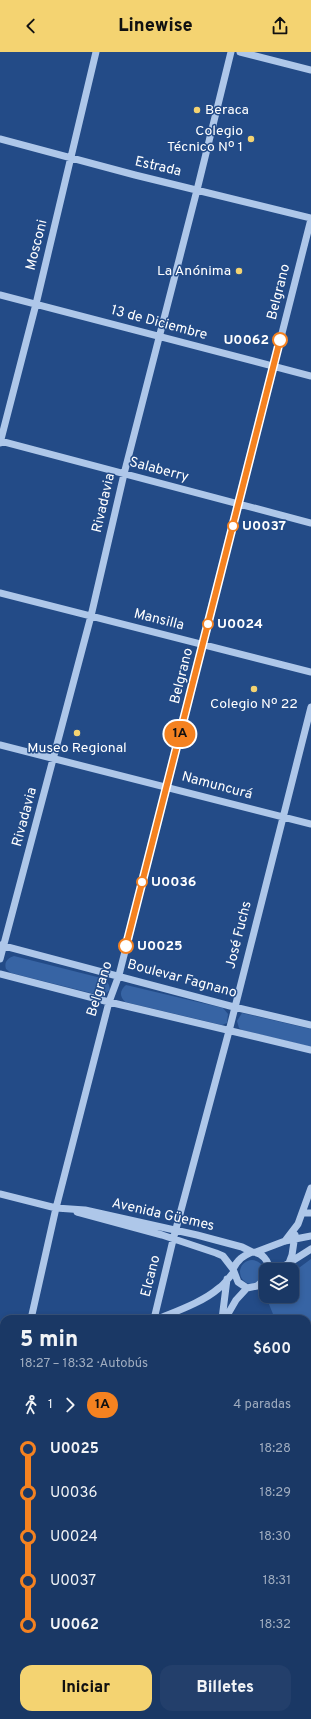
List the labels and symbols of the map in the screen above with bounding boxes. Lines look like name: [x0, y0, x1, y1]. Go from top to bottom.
place label: Beraca: [205, 102, 249, 119]
marker: Beraca: [192, 105, 202, 115]
place label: Colegio Técnico Nº 1: [167, 123, 243, 156]
marker: Colegio Técnico Nº 1: [246, 134, 256, 144]
street label: Estrada: [133, 153, 183, 181]
street label: Mosconi: [23, 218, 51, 272]
street label: Belgrano: [264, 262, 294, 322]
place label: La Anónima: [157, 263, 231, 280]
marker: La Anónima: [234, 266, 244, 276]
street label: 13 de Diciembre: [109, 302, 209, 344]
place label: U0062: [223, 332, 269, 349]
marker: U0062: [272, 332, 288, 348]
street label: Salaberry: [127, 454, 191, 486]
street label: Rivadavia: [89, 472, 119, 534]
place label: U0037: [242, 518, 286, 535]
marker: U0037: [227, 520, 239, 532]
street label: Mansilla: [132, 606, 186, 634]
place label: U0024: [217, 616, 263, 633]
marker: U0024: [202, 618, 214, 630]
street label: Belgrano: [167, 646, 197, 706]
marker: Colegio Nº 22: [249, 684, 259, 694]
place label: Colegio Nº 22: [210, 696, 298, 713]
line badge: 1A: [162, 721, 198, 747]
marker: Museo Regional: [72, 728, 82, 738]
place label: Museo Regional: [27, 740, 127, 757]
street label: Namuncurá: [180, 768, 254, 804]
street label: Rivadavia: [9, 786, 41, 848]
place label: U0036: [151, 874, 196, 891]
marker: U0036: [136, 876, 148, 888]
street label: José Fuchs: [222, 899, 256, 971]
marker: U0025: [118, 938, 134, 954]
place label: U0025: [137, 938, 183, 955]
street label: Boulevar Fagnano: [125, 956, 239, 1002]
street label: Belgrano: [84, 959, 117, 1019]
street label: Avenida Güemes: [110, 1195, 216, 1235]
street label: Elcano: [138, 1253, 164, 1299]

